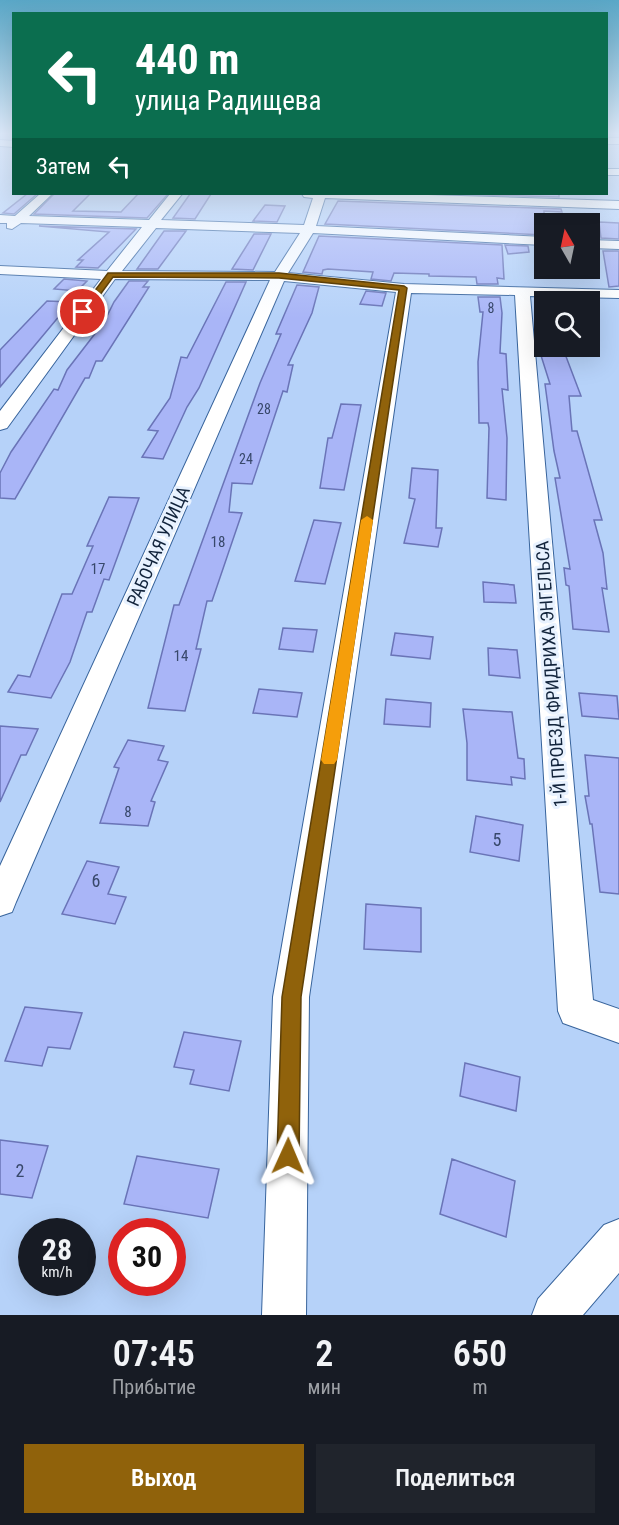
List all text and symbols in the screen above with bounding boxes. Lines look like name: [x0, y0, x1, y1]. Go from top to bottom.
text: 440 m: [135, 35, 240, 84]
icon: left: [36, 36, 114, 114]
text: улица Радищева: [135, 85, 321, 117]
icon: left: [103, 150, 136, 183]
text: Затем: [36, 154, 91, 179]
north arrow: [534, 213, 600, 279]
map controls: [534, 213, 600, 357]
pin: [57, 286, 108, 337]
button: search: [534, 291, 600, 357]
icon: arrive: [66, 295, 99, 328]
house number: 8: [488, 300, 495, 316]
house number: 28: [257, 401, 271, 417]
house number: 24: [239, 451, 253, 467]
street label: РАБОЧАЯ УЛИЦА: [122, 482, 194, 609]
house number: 18: [211, 533, 225, 551]
street label: 1-Й ПРОЕЗД ФРИДРИХА ЭНГЕЛЬСА: [531, 539, 571, 808]
house number: 17: [91, 560, 105, 578]
house number: 14: [174, 647, 188, 665]
house number: 8: [124, 803, 132, 821]
house number: 5: [493, 829, 502, 850]
house number: 6: [92, 870, 100, 891]
position arrow: [256, 1124, 320, 1188]
house number: 2: [16, 1160, 25, 1181]
speed limit sign: 30: [108, 1218, 186, 1296]
text: 28: [42, 1232, 72, 1267]
text: km/h: [42, 1263, 72, 1281]
text: 07:45: [113, 1333, 195, 1375]
text: 2: [315, 1333, 333, 1375]
text: 650: [453, 1333, 507, 1375]
text: Прибытие: [112, 1375, 196, 1399]
text: мин: [308, 1375, 341, 1399]
text: m: [472, 1375, 487, 1399]
button: Выход: [24, 1444, 304, 1513]
button: Поделиться: [316, 1444, 595, 1513]

